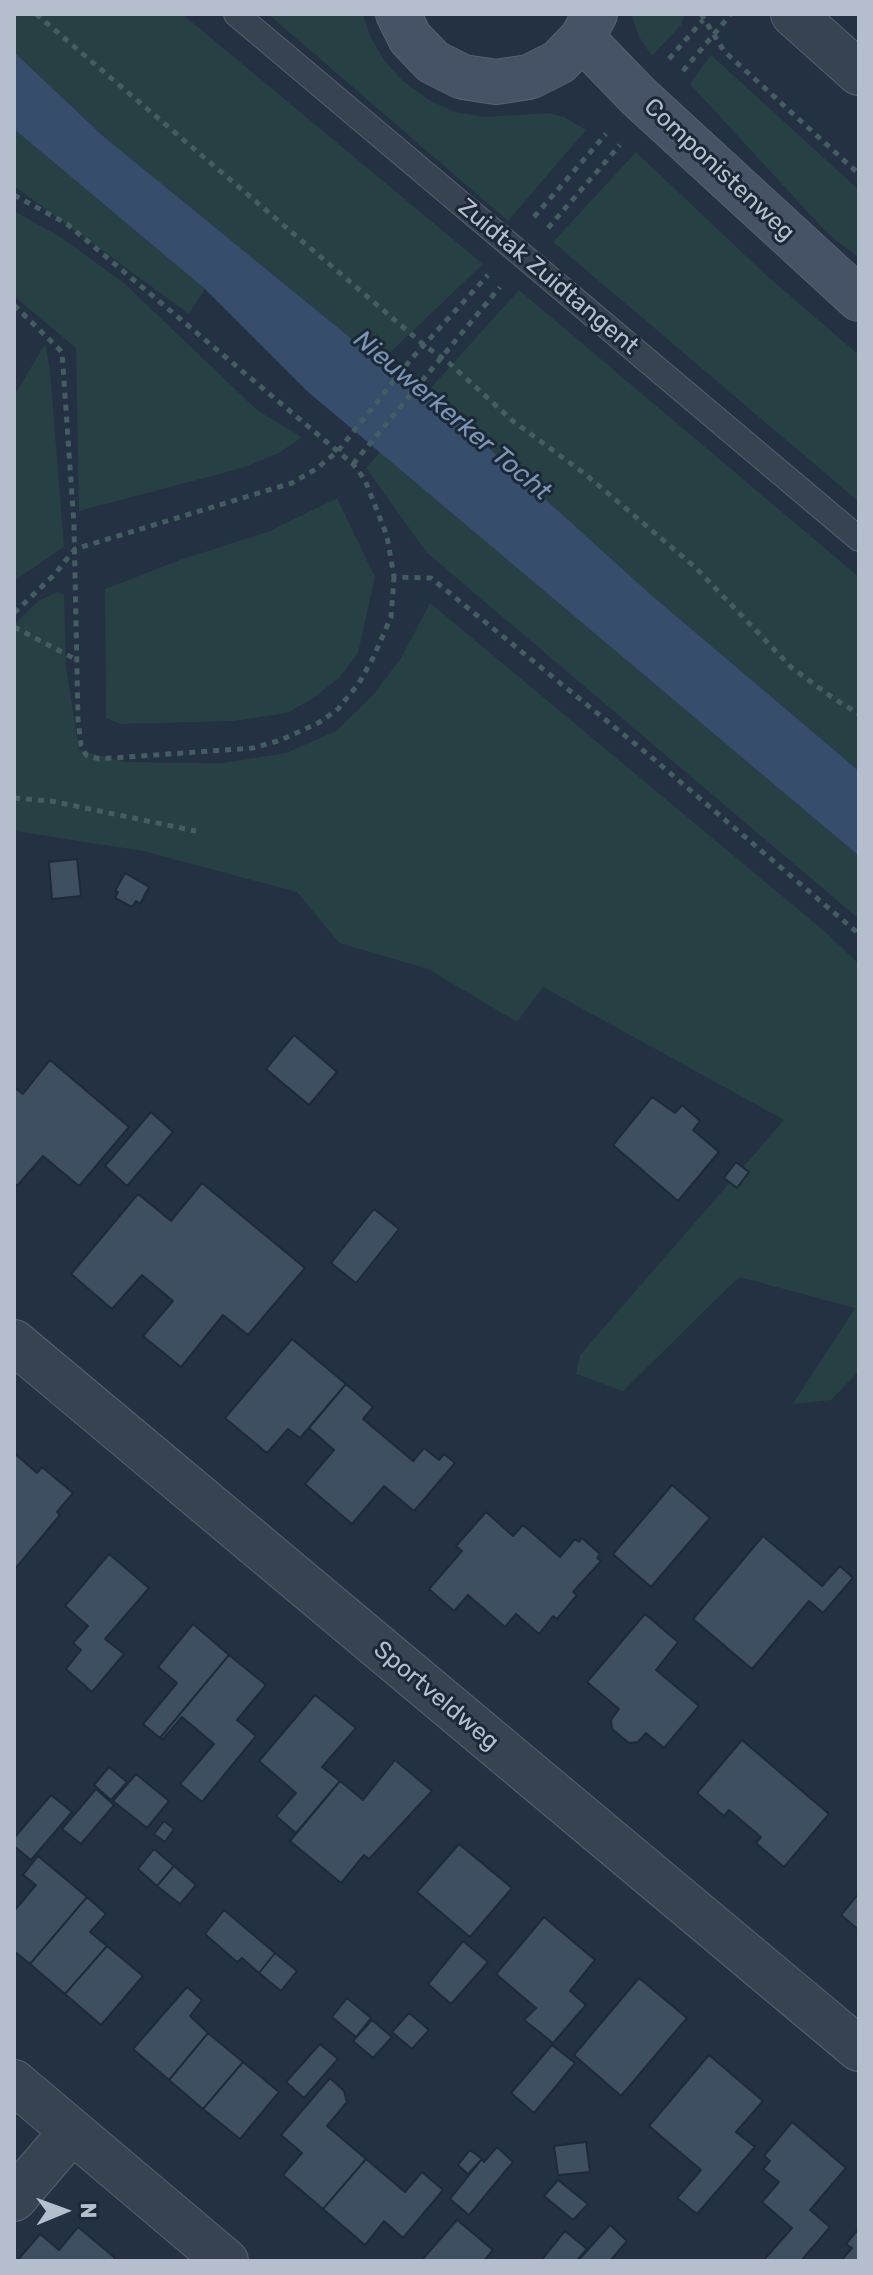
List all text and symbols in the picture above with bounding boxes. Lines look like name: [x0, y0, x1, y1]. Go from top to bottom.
street label: Componistenweg: [638, 93, 800, 247]
street label: Zuidtak Zuidtangent: [452, 193, 644, 361]
water label: Nieuwerkerker Tocht: [347, 324, 557, 508]
street label: Sportveldweg: [368, 1635, 504, 1757]
north arrow: [24, 2171, 104, 2251]
text: N: [75, 2202, 102, 2219]

